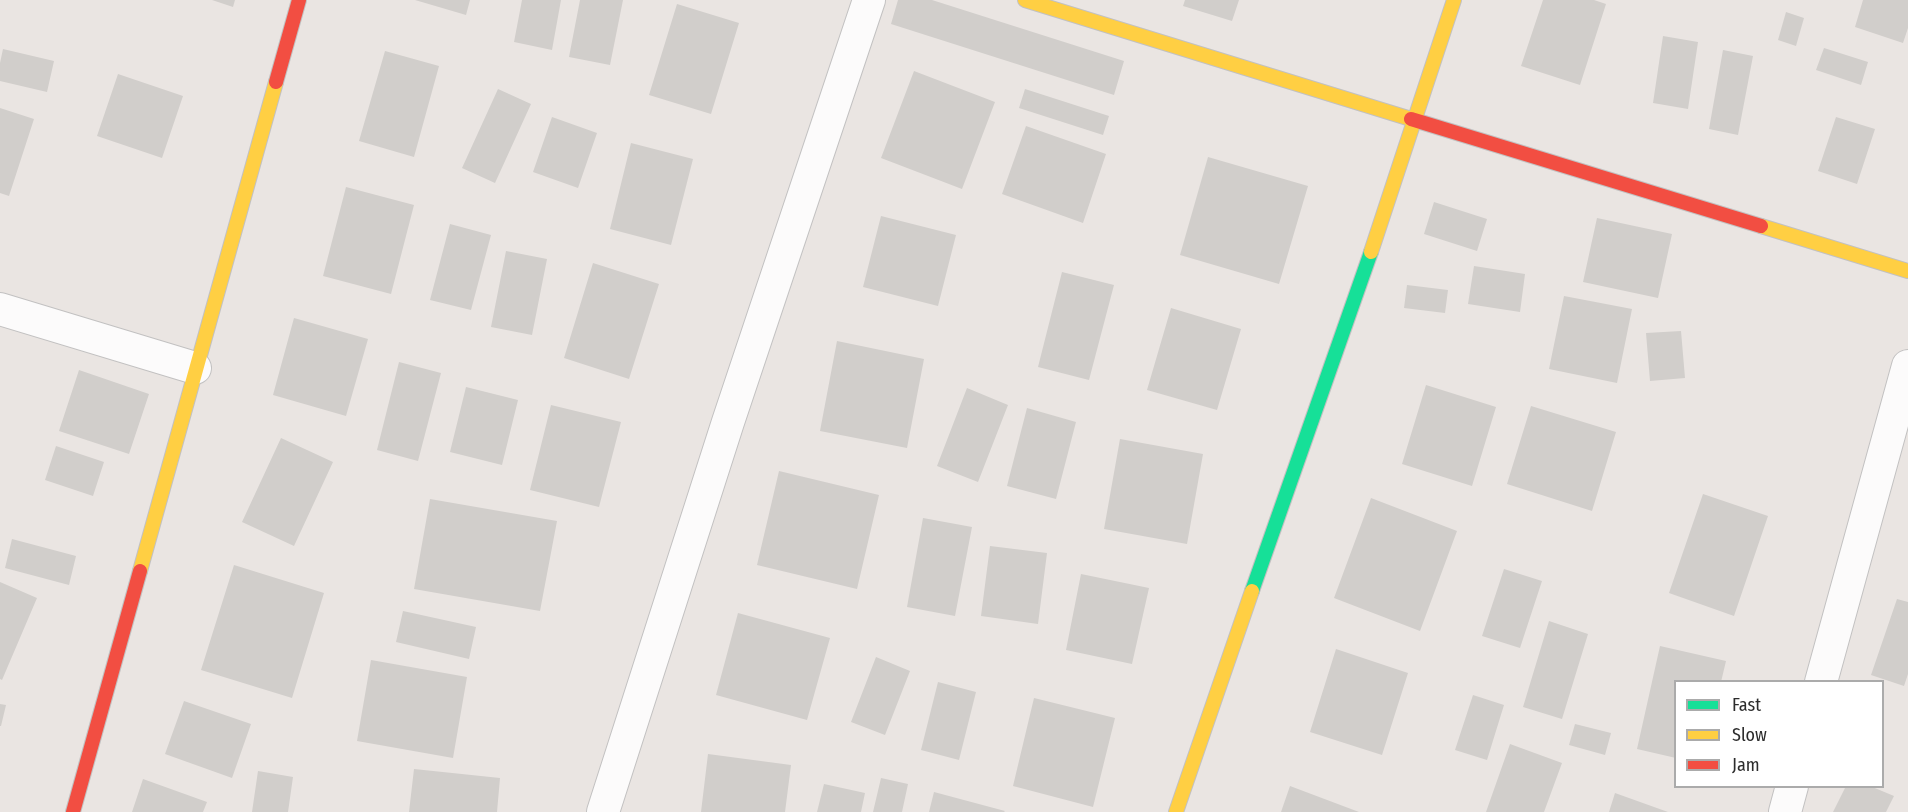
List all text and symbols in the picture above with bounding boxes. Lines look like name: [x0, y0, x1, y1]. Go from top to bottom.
legend: [1674, 680, 1884, 788]
text: Fast: [1732, 694, 1761, 716]
text: Slow: [1732, 724, 1767, 746]
text: Jam: [1732, 754, 1760, 776]

